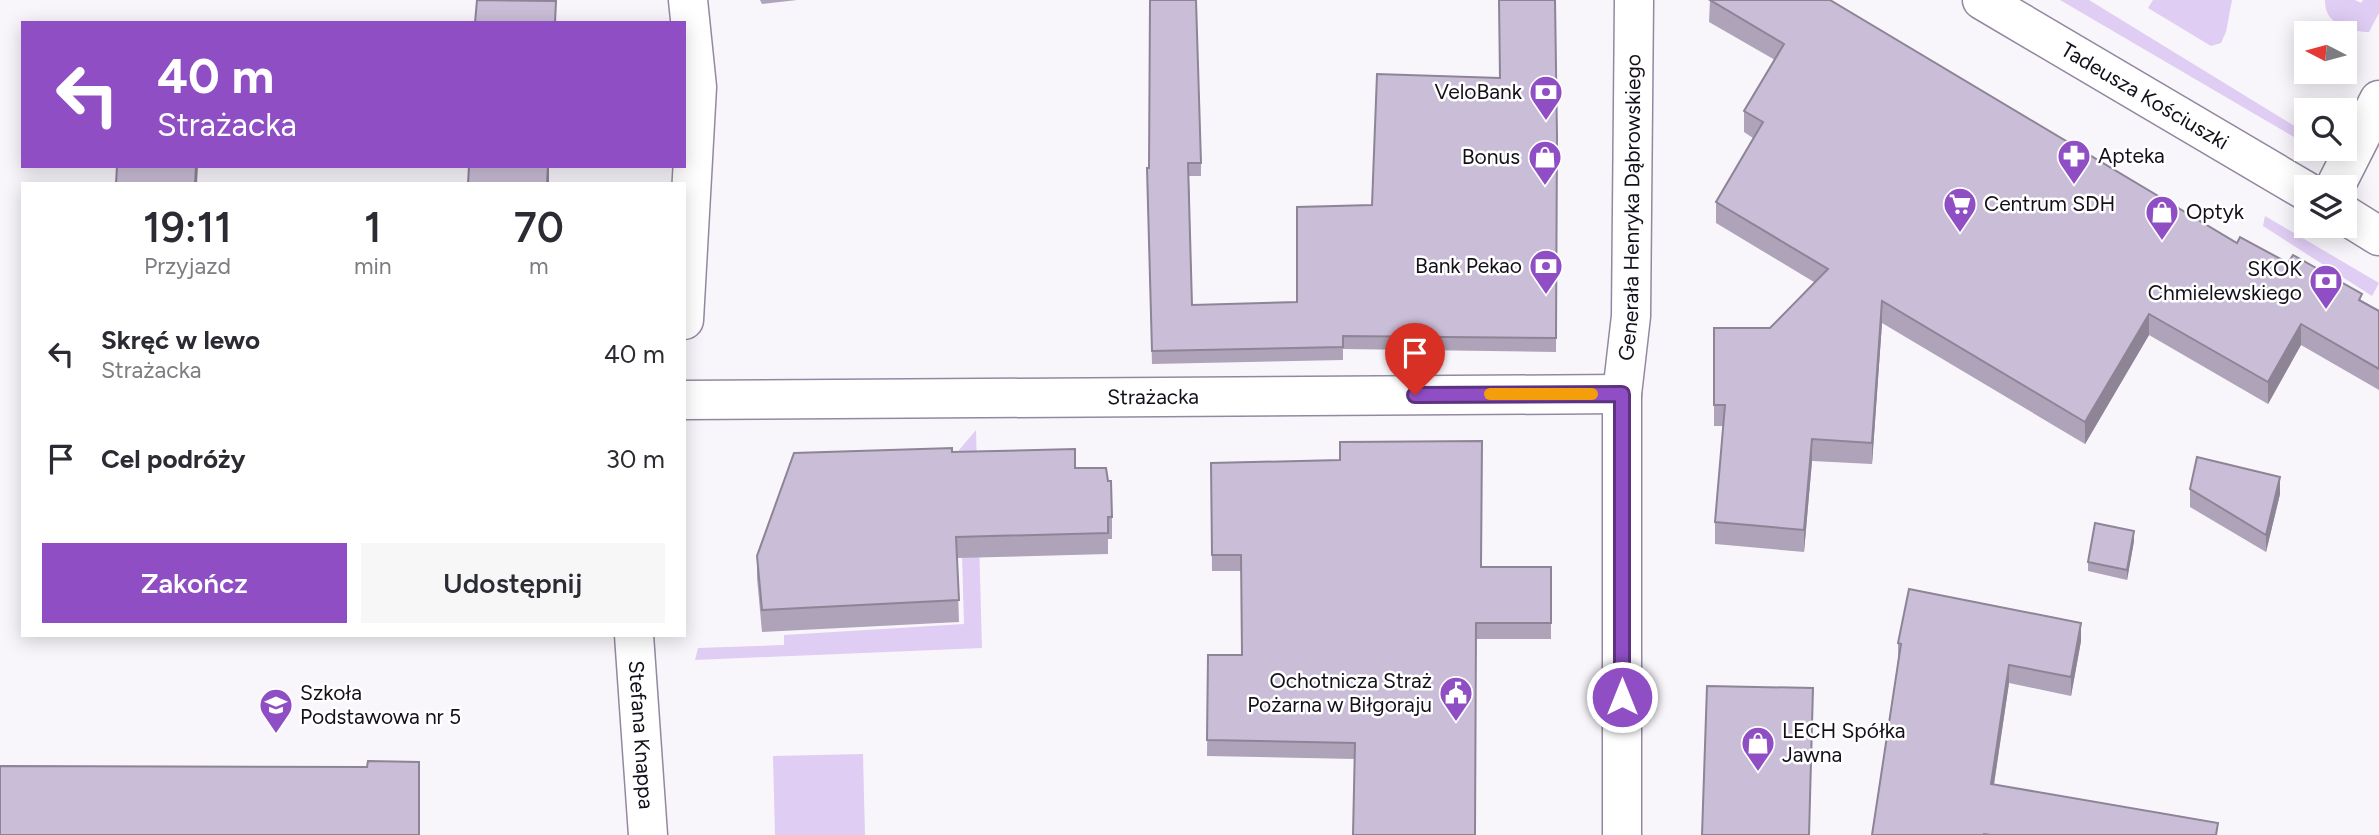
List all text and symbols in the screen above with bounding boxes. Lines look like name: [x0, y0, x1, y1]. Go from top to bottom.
north arrow: [2294, 21, 2357, 84]
map controls: [2294, 21, 2357, 238]
street label: Tadeusza Kościuszki: [2057, 36, 2233, 155]
text: 40 m: [157, 46, 274, 105]
icon: left: [42, 49, 133, 140]
street label: Generała Henryka Dąbrowskiego: [1613, 54, 1645, 362]
bank icon: VeloBank: [1527, 73, 1565, 122]
place label: VeloBank: [1435, 79, 1523, 104]
button: search: [2294, 98, 2357, 161]
text: Strażacka: [157, 106, 297, 144]
pharmacy icon: Apteka: [2055, 137, 2093, 186]
shop icon: Bonus: [1526, 138, 1564, 187]
place label: Apteka: [2098, 143, 2165, 168]
place label: Bonus: [1462, 144, 1520, 169]
button: layers: [2294, 175, 2357, 238]
supermarket icon: Centrum SDH: [1941, 185, 1979, 234]
place label: Centrum SDH: [1984, 191, 2115, 216]
shop icon: Optyk: [2143, 193, 2181, 242]
place label: Optyk: [2186, 199, 2245, 224]
text: 19:11: [143, 202, 232, 253]
text: 1: [364, 202, 382, 253]
text: 70: [514, 202, 564, 253]
bank icon: Bank Pekao: [1527, 247, 1565, 296]
text: Przyjazd: [144, 252, 231, 280]
text: min: [354, 252, 392, 280]
text: m: [529, 252, 549, 280]
place label: Bank Pekao: [1415, 253, 1522, 278]
place label: SKOK Chmielewskiego: [2148, 256, 2302, 305]
bank icon: SKOK Chmielewskiego: [2307, 262, 2345, 311]
pin: [1385, 323, 1445, 395]
text: Skręć w lewo: [101, 324, 260, 356]
icon: arrive: [1396, 334, 1434, 372]
icon: left: [42, 335, 80, 373]
text: 40 m: [604, 338, 665, 370]
text: Strażacka: [101, 356, 201, 384]
street label: Strażacka: [1107, 384, 1199, 409]
icon: arrive: [42, 440, 80, 478]
text: Cel podróży: [101, 443, 245, 475]
text: 30 m: [606, 443, 665, 475]
button: Zakończ: [42, 543, 347, 623]
button: Udostępnij: [361, 543, 665, 623]
street label: Stefana Knappa: [624, 659, 659, 810]
position arrow: [1585, 660, 1659, 734]
place label: Ochotnicza Straż Pożarna w Biłgoraju: [1247, 668, 1432, 717]
public building icon: Ochotnicza Straż Pożarna w Biłgoraju: [1437, 674, 1475, 723]
place label: Szkoła Podstawowa nr 5: [300, 680, 461, 729]
school or university icon: Szkoła Podstawowa nr 5: [257, 686, 295, 735]
place label: LECH Spółka Jawna: [1782, 718, 1906, 767]
shop icon: LECH Spółka Jawna: [1739, 724, 1777, 773]

